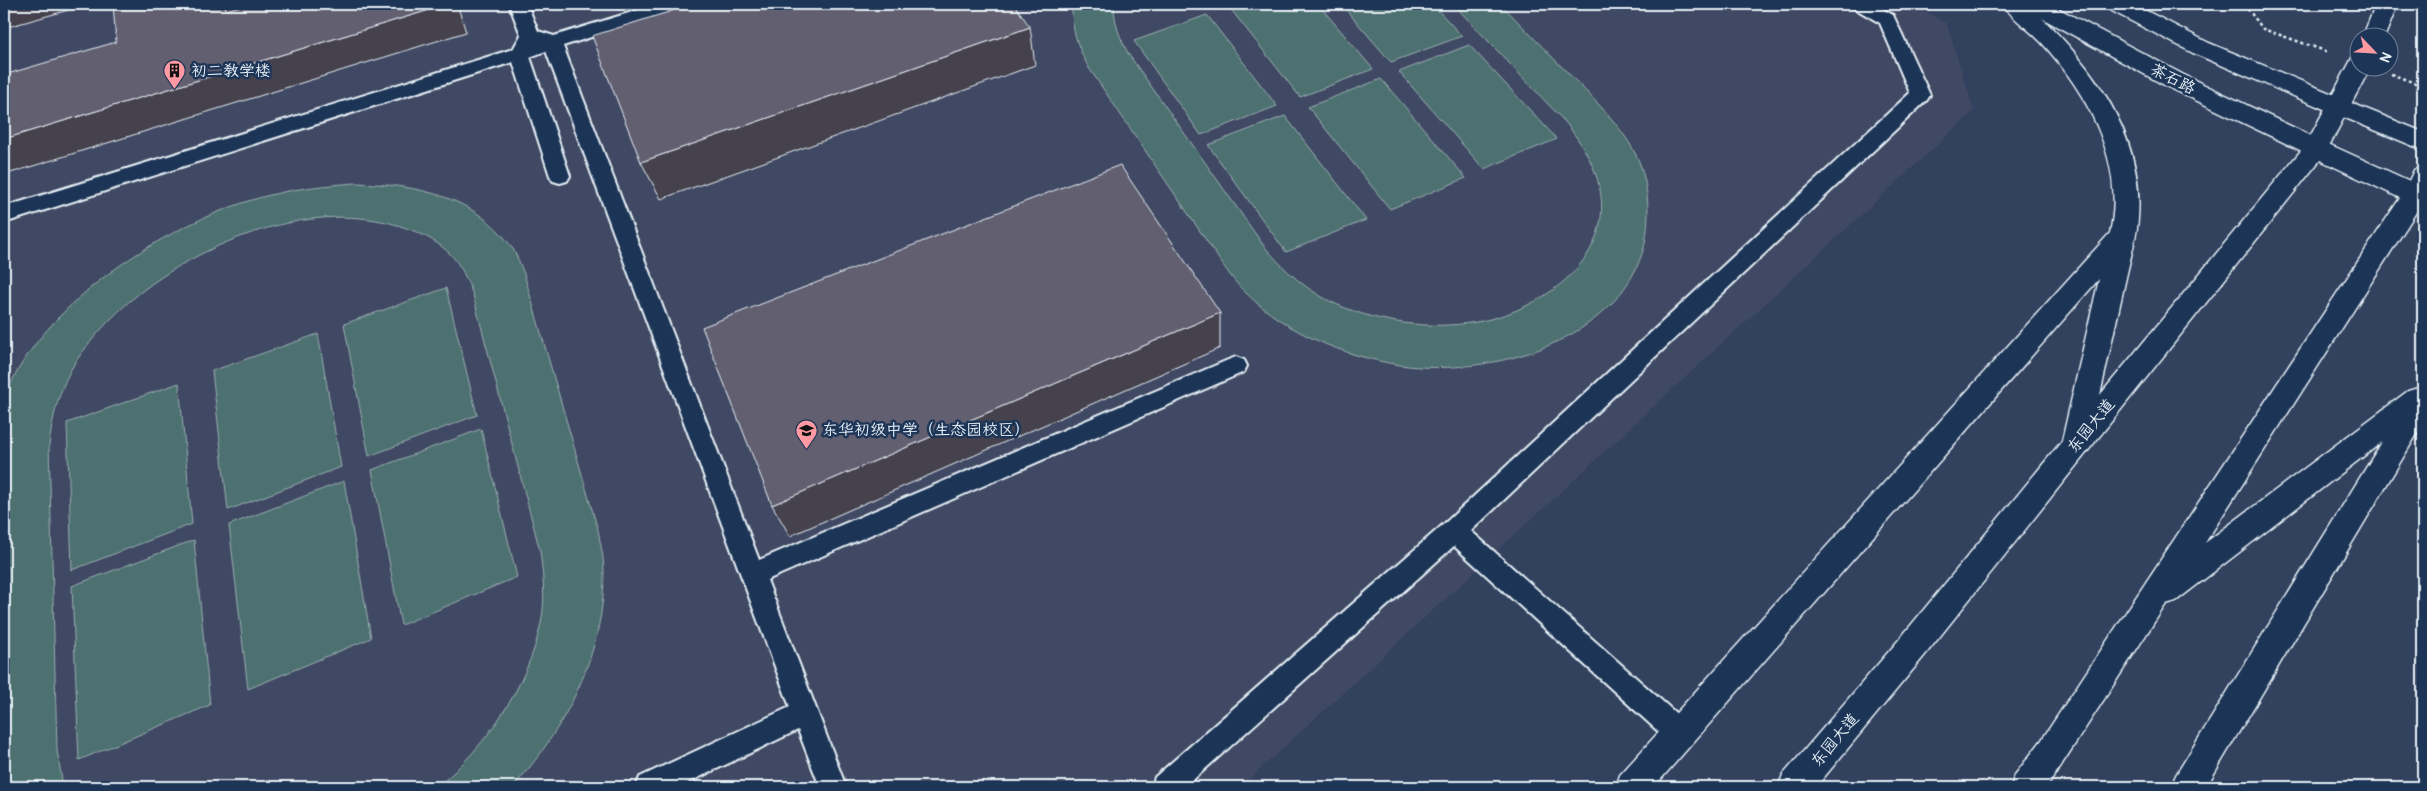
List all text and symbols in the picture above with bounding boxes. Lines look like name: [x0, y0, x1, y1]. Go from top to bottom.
north arrow: [2350, 28, 2400, 78]
text: N: [2376, 49, 2395, 65]
building icon: 初二教学楼: [163, 59, 187, 90]
street label: 茶石路: [2147, 59, 2199, 99]
place label: 初二教学楼: [191, 61, 271, 81]
street label: 东园大道: [2063, 395, 2119, 457]
school or university icon: 东华初级中学（生态园校区）: [794, 418, 818, 449]
place label: 东华初级中学（生态园校区）: [822, 420, 1030, 440]
street label: 东园大道: [1807, 709, 1863, 771]

